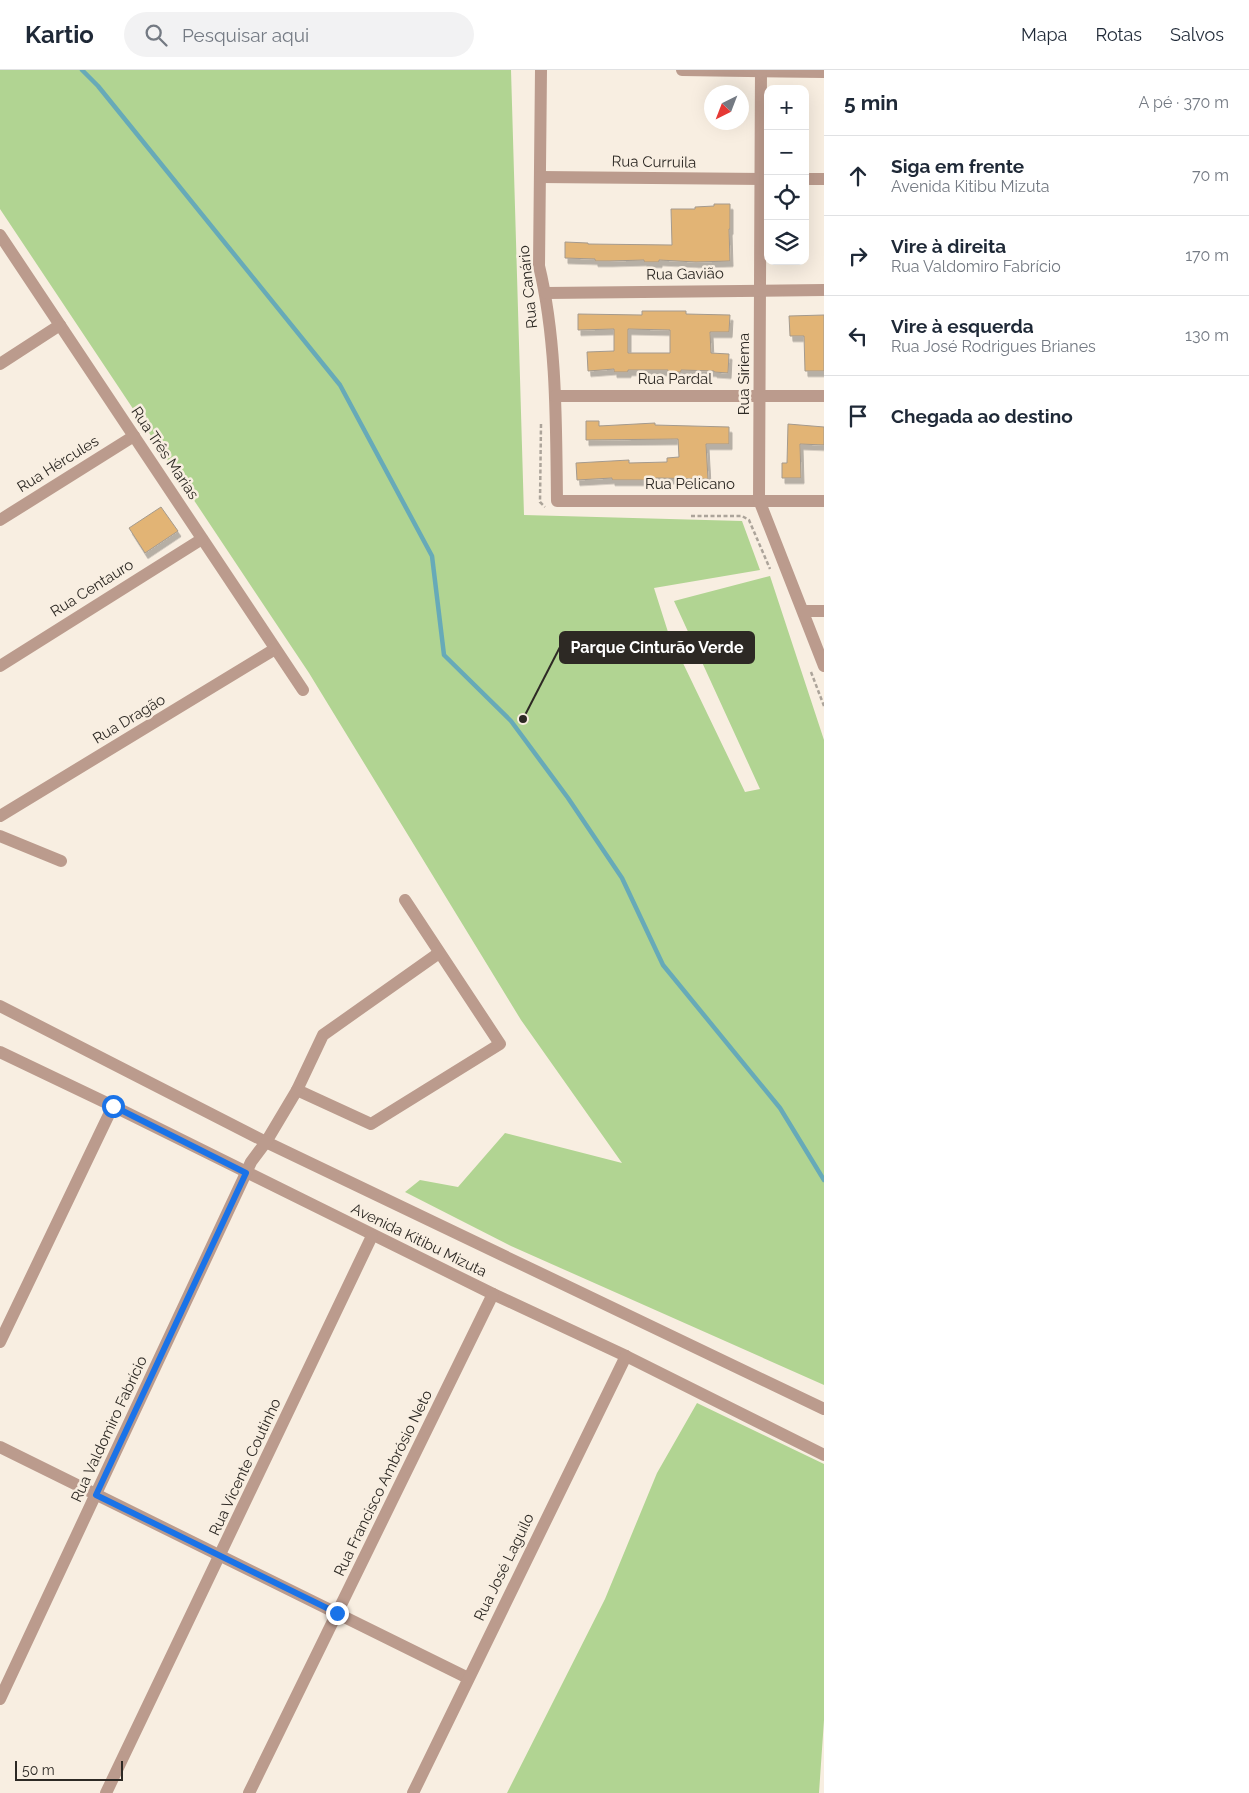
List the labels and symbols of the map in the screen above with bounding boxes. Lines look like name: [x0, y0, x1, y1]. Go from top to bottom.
north arrow: [704, 85, 749, 130]
street label: Rua Curruila: [611, 152, 697, 172]
street label: Rua Canário: [515, 244, 541, 329]
street label: Rua Gavião: [646, 264, 724, 284]
street label: Rua Siriema: [735, 333, 753, 415]
street label: Rua Pardal: [638, 370, 713, 388]
street label: Rua Três Marias: [127, 403, 203, 503]
street label: Rua Hércules: [14, 432, 102, 496]
street label: Rua Pelicano: [645, 475, 735, 493]
street label: Rua Centauro: [47, 555, 137, 621]
callout: Parque Cinturão Verde: [560, 632, 754, 663]
text: Parque Cinturão Verde: [571, 638, 744, 657]
street label: Rua Dragão: [90, 690, 168, 748]
route start: [102, 1095, 125, 1118]
street label: Avenida Kitibu Mizuta: [348, 1199, 490, 1281]
street label: Rua Valdomiro Fabrício: [67, 1353, 151, 1505]
street label: Rua Francisco Ambrósio Neto: [330, 1387, 436, 1579]
street label: Rua Vicente Coutinho: [205, 1395, 285, 1539]
street label: Rua José Laguilo: [470, 1510, 538, 1624]
route end: [326, 1602, 349, 1625]
scale bar: [15, 1758, 122, 1781]

